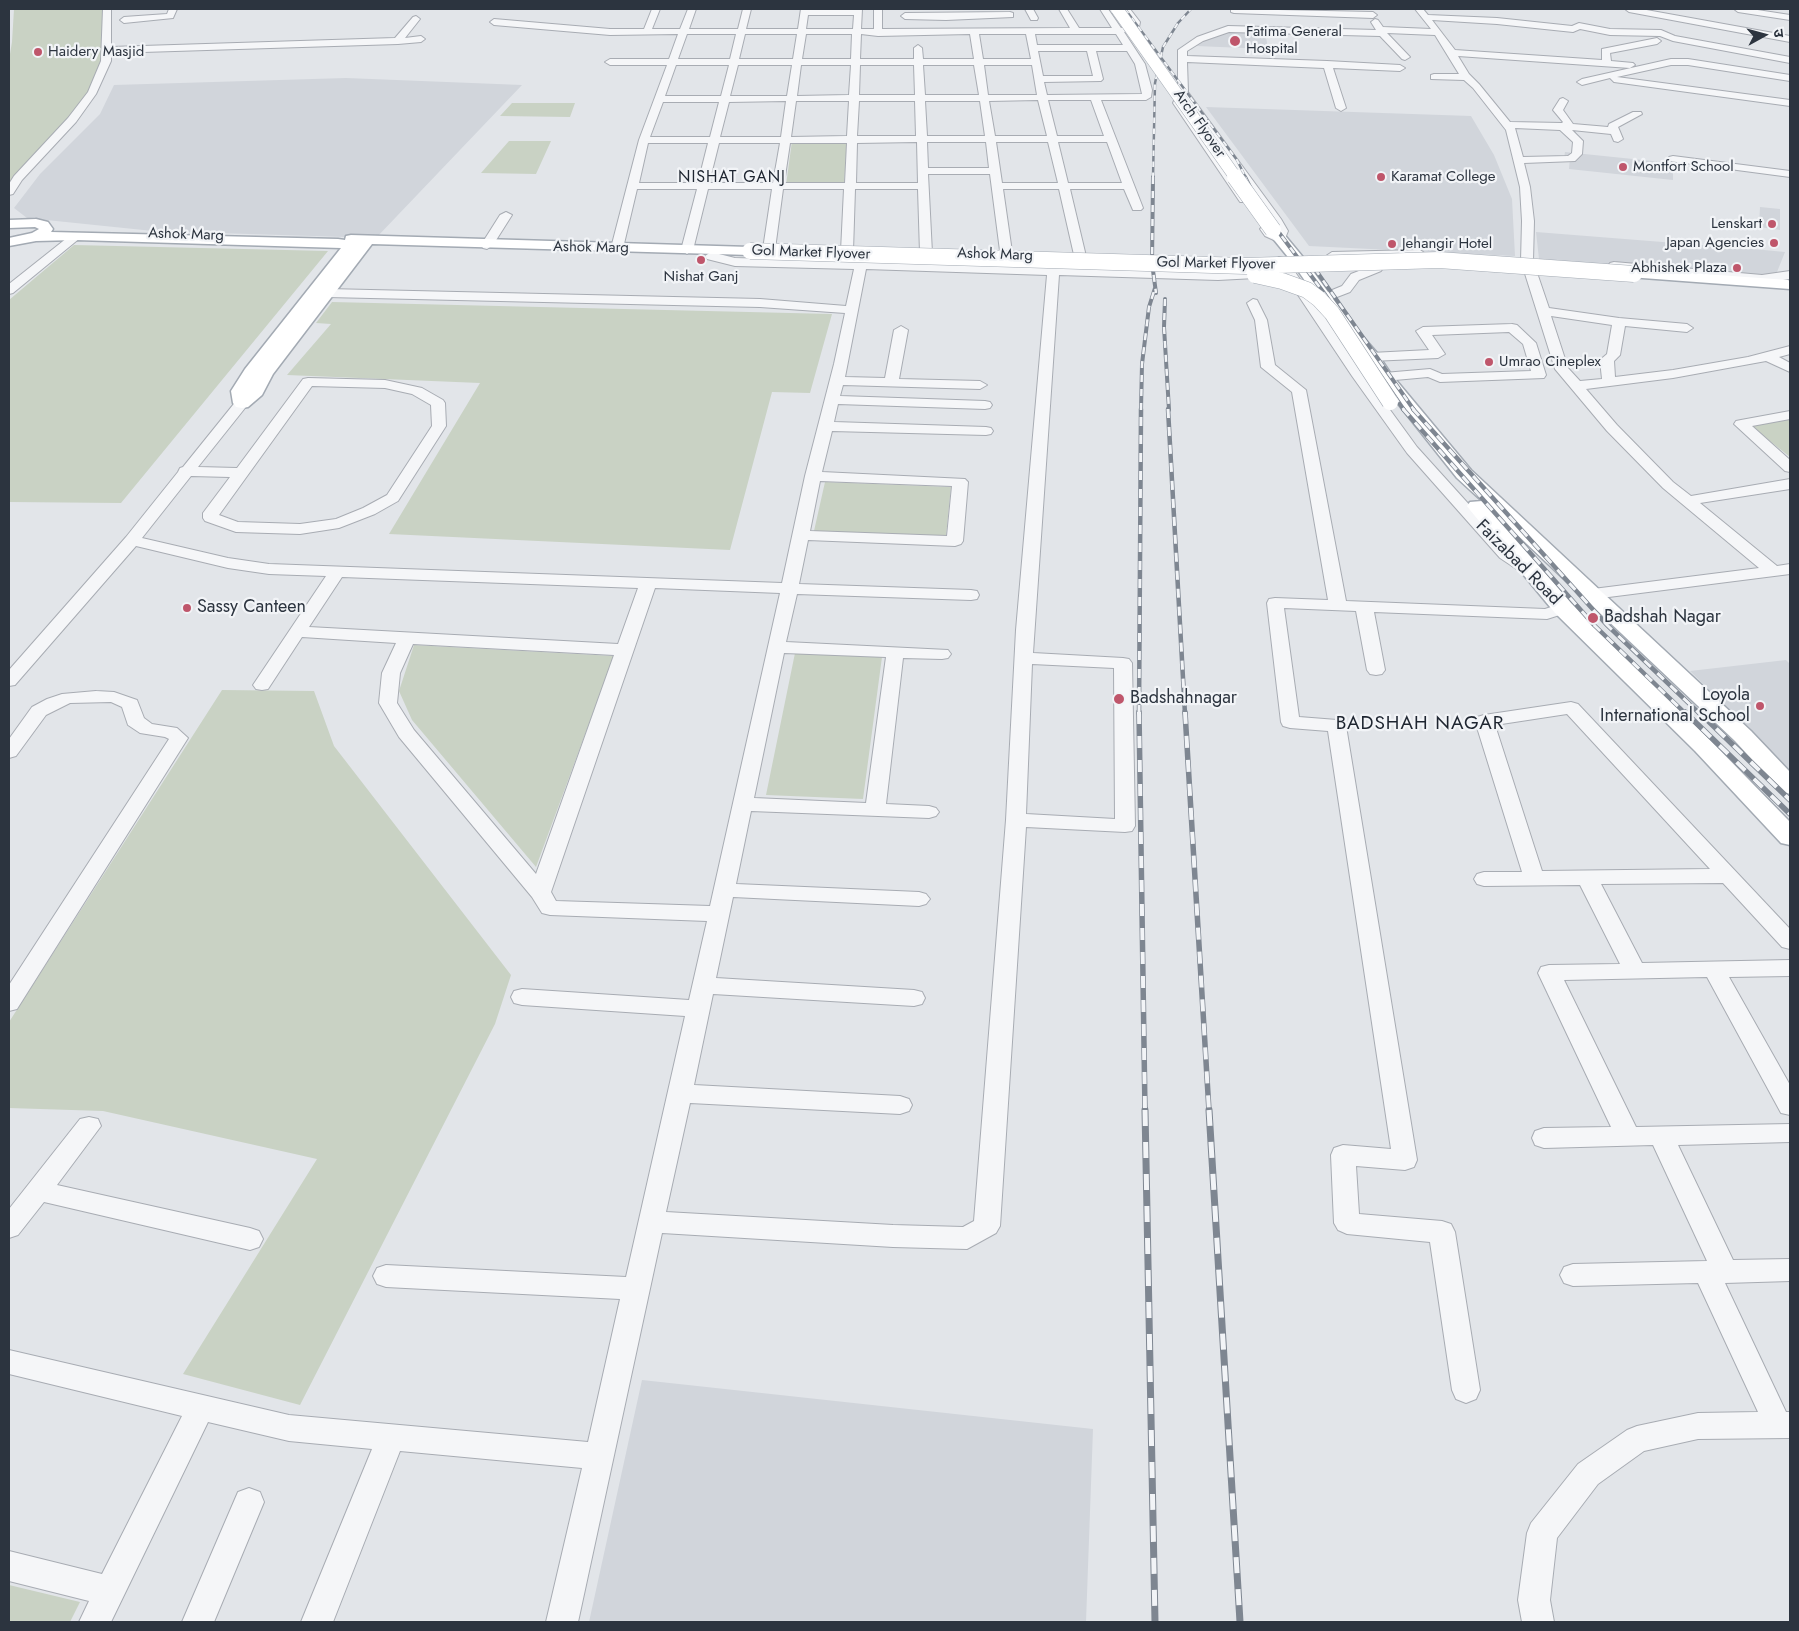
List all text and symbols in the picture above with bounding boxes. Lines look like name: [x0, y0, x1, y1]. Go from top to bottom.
north arrow: [1739, 10, 1789, 60]
place label: Fatima General Hospital: [1246, 23, 1342, 58]
text: उ: [1768, 28, 1789, 38]
marker: Fatima General Hospital: [1228, 34, 1242, 48]
place label: Haidery Masjid: [48, 43, 144, 61]
marker: Haidery Masjid: [32, 46, 44, 58]
street label: Arch Flyover: [1169, 87, 1229, 161]
place label: Montfort School: [1633, 158, 1734, 176]
marker: Montfort School: [1617, 161, 1629, 173]
district label: NISHAT GANJ: [677, 168, 787, 188]
place label: Karamat College: [1391, 168, 1495, 186]
marker: Karamat College: [1375, 171, 1387, 183]
place label: Lenskart: [1711, 215, 1762, 233]
marker: Lenskart: [1766, 218, 1778, 230]
street label: Ashok Marg: [148, 225, 224, 245]
place label: Japan Agencies: [1666, 234, 1764, 252]
place label: Jehangir Hotel: [1402, 235, 1492, 253]
marker: Japan Agencies: [1768, 237, 1780, 249]
street label: Ashok Marg: [553, 238, 629, 258]
marker: Jehangir Hotel: [1386, 238, 1398, 250]
street label: Gol Market Flyover: [751, 242, 871, 264]
street label: Ashok Marg: [957, 245, 1033, 265]
marker: Nishat Ganj: [695, 254, 707, 266]
street label: Gol Market Flyover: [1156, 254, 1276, 274]
place label: Abhishek Plaza: [1631, 259, 1727, 277]
marker: Abhishek Plaza: [1731, 262, 1743, 274]
place label: Nishat Ganj: [663, 268, 739, 286]
place label: Umrao Cineplex: [1499, 353, 1601, 371]
marker: Umrao Cineplex: [1483, 356, 1495, 368]
street label: Faizabad Road: [1471, 516, 1565, 610]
place label: Sassy Canteen: [197, 597, 306, 619]
marker: Sassy Canteen: [181, 602, 193, 614]
place label: Badshah Nagar: [1604, 607, 1721, 629]
marker: Badshah Nagar: [1586, 611, 1600, 625]
place label: Loyola International School: [1600, 685, 1750, 728]
place label: Badshahnagar: [1130, 688, 1237, 710]
marker: Badshahnagar: [1112, 692, 1126, 706]
marker: Loyola International School: [1754, 700, 1766, 712]
district label: BADSHAH NAGAR: [1334, 713, 1506, 735]

